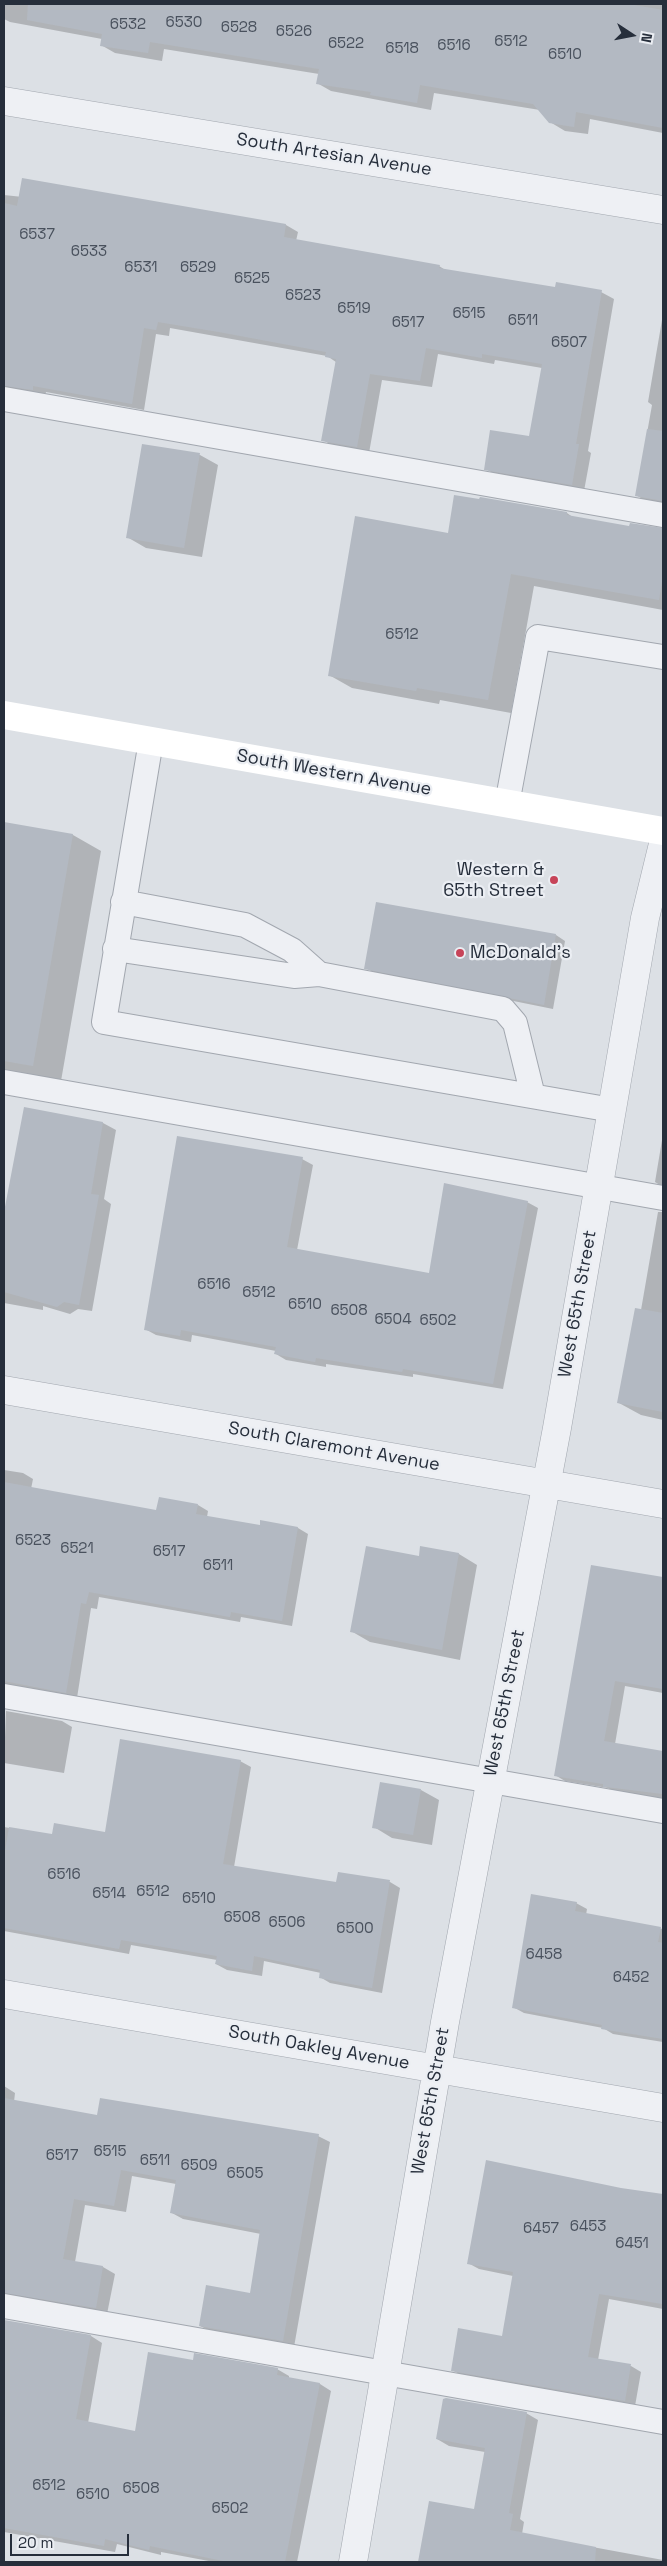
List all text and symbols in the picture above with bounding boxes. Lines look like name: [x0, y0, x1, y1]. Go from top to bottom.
north arrow: [607, 10, 657, 60]
house number: 6530: [166, 14, 202, 32]
house number: 6532: [110, 16, 146, 34]
house number: 6528: [221, 19, 257, 37]
house number: 6526: [276, 23, 312, 41]
text: N: [637, 32, 656, 44]
house number: 6512: [494, 33, 528, 51]
house number: 6522: [328, 35, 364, 53]
house number: 6516: [437, 37, 471, 55]
house number: 6518: [385, 40, 419, 58]
house number: 6510: [548, 46, 582, 64]
street label: South Artesian Avenue: [235, 129, 433, 181]
house number: 6537: [19, 226, 55, 244]
house number: 6533: [71, 243, 107, 261]
house number: 6531: [124, 259, 158, 277]
house number: 6529: [180, 259, 216, 277]
house number: 6525: [234, 270, 270, 288]
house number: 6523: [285, 287, 321, 305]
house number: 6519: [337, 300, 371, 318]
house number: 6515: [452, 305, 486, 323]
house number: 6511: [508, 312, 538, 330]
house number: 6517: [392, 314, 424, 332]
house number: 6507: [551, 334, 587, 352]
house number: 6512: [385, 626, 419, 644]
street label: South Western Avenue: [235, 745, 433, 801]
place label: Western & 65th Street: [443, 859, 544, 902]
marker: Western & 65th Street: [548, 874, 560, 886]
place label: McDonald's: [470, 942, 571, 964]
marker: McDonald's: [454, 947, 466, 959]
street label: West 65th Street: [554, 1229, 602, 1379]
house number: 6516: [197, 1276, 231, 1294]
house number: 6512: [242, 1284, 276, 1302]
house number: 6510: [288, 1296, 322, 1314]
house number: 6508: [330, 1302, 368, 1320]
house number: 6504: [374, 1311, 412, 1329]
house number: 6502: [420, 1312, 456, 1330]
street label: South Claremont Avenue: [227, 1418, 441, 1476]
house number: 6523: [15, 1532, 51, 1550]
house number: 6521: [60, 1540, 94, 1558]
house number: 6517: [153, 1543, 185, 1561]
house number: 6511: [203, 1557, 233, 1575]
street label: West 65th Street: [480, 1628, 530, 1778]
house number: 6516: [47, 1866, 81, 1884]
house number: 6512: [136, 1883, 170, 1901]
house number: 6514: [92, 1885, 126, 1903]
house number: 6510: [182, 1890, 216, 1908]
house number: 6508: [223, 1909, 261, 1927]
house number: 6506: [269, 1914, 305, 1932]
house number: 6500: [336, 1920, 374, 1938]
house number: 6458: [526, 1946, 562, 1964]
house number: 6452: [613, 1969, 649, 1987]
street label: South Oakley Avenue: [227, 2021, 411, 2075]
street label: West 65th Street: [407, 2026, 455, 2176]
house number: 6515: [93, 2143, 127, 2161]
house number: 6517: [46, 2147, 78, 2165]
house number: 6511: [140, 2152, 170, 2170]
house number: 6509: [181, 2157, 217, 2175]
house number: 6505: [227, 2165, 263, 2183]
house number: 6453: [570, 2218, 606, 2236]
house number: 6457: [523, 2220, 559, 2238]
house number: 6451: [615, 2235, 649, 2253]
house number: 6512: [32, 2477, 66, 2495]
house number: 6508: [122, 2480, 160, 2498]
house number: 6510: [76, 2486, 110, 2504]
house number: 6502: [212, 2500, 248, 2518]
scale bar: [12, 2524, 131, 2556]
text: 20 m: [18, 2533, 53, 2552]

